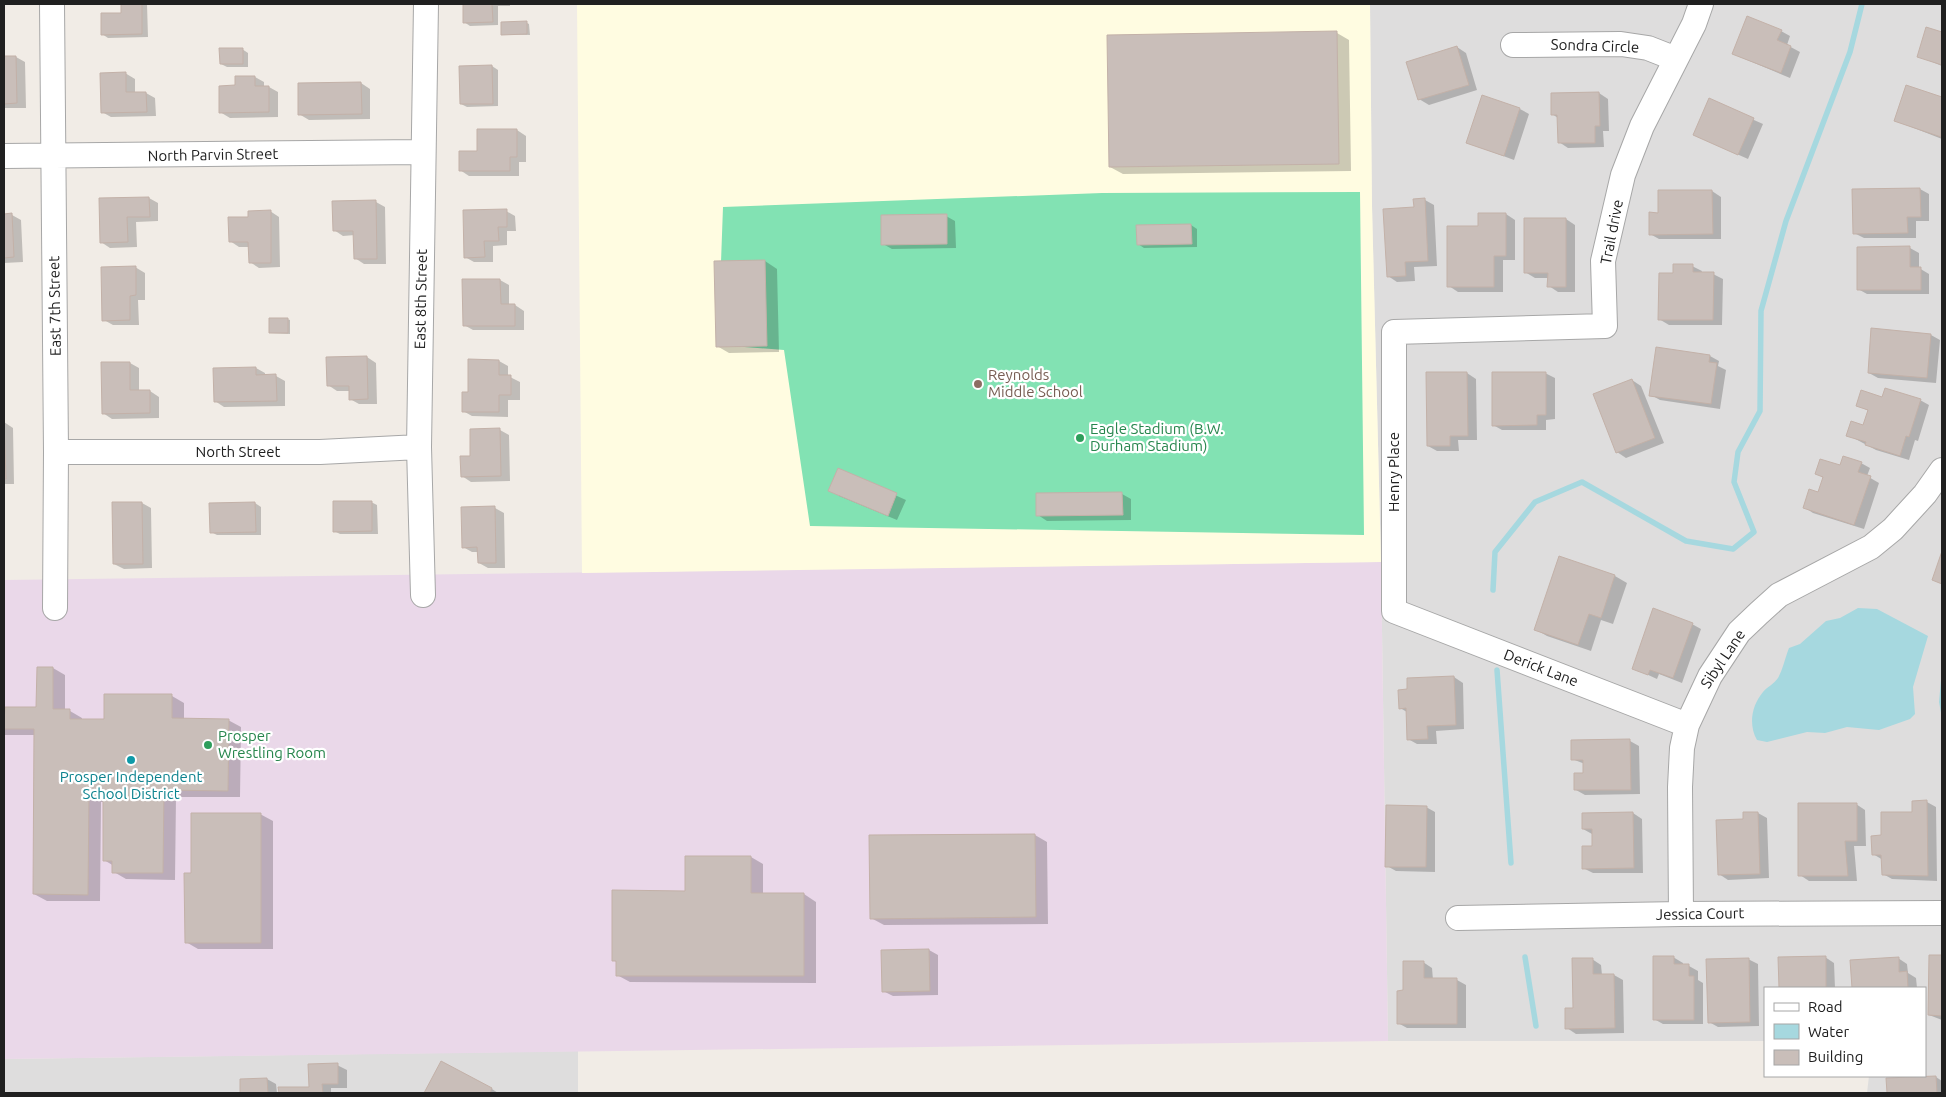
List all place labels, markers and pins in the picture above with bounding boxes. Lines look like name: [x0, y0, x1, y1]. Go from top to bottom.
place label: Reynolds Middle School: [988, 366, 1083, 400]
marker: Reynolds Middle School: [972, 378, 984, 390]
place label: Eagle Stadium (B.W. Durham Stadium): [1090, 420, 1224, 454]
marker: Eagle Stadium (B.W. Durham Stadium): [1074, 432, 1086, 444]
place label: Prosper Wrestling Room: [218, 727, 326, 761]
marker: Prosper Wrestling Room: [202, 739, 214, 751]
marker: Prosper Independent School District: [125, 754, 137, 766]
place label: Prosper Independent School District: [60, 768, 202, 802]

